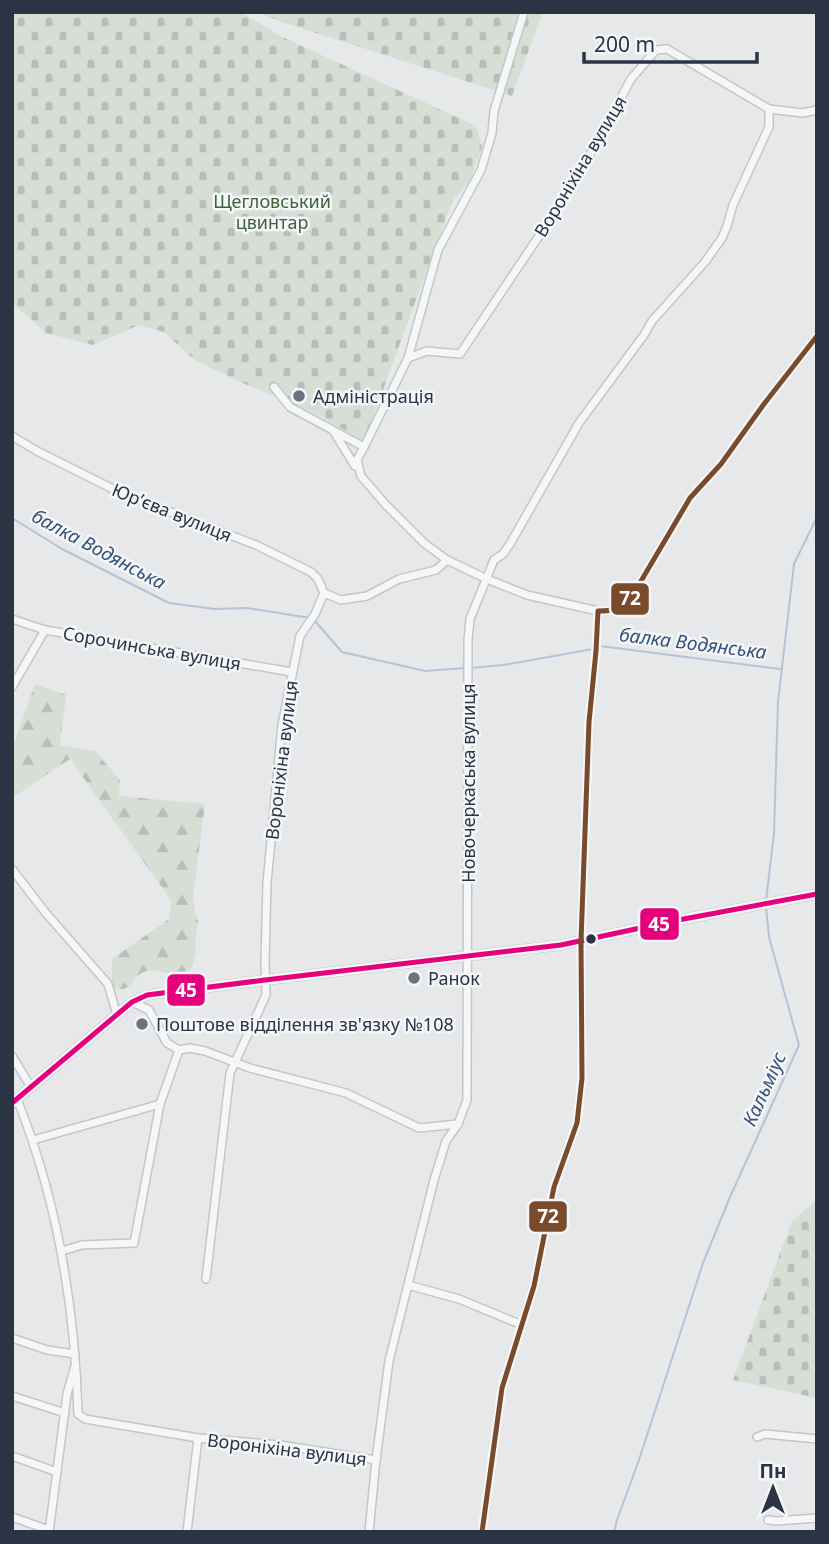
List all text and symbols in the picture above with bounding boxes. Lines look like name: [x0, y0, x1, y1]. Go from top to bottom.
scale bar: [584, 21, 757, 65]
text: 200 m: [594, 30, 655, 58]
street label: Вороніхіна вулиця: [528, 91, 632, 241]
park label: Щегловський цвинтар: [213, 189, 331, 234]
place label: Адміністрація: [313, 384, 434, 408]
marker: Адміністрація: [291, 388, 307, 404]
street label: Юр’єва вулиця: [109, 477, 235, 547]
water label: балка Водянська: [27, 503, 171, 595]
line badge: 72: [610, 582, 650, 616]
text: 72: [619, 585, 641, 611]
street label: Сорочинська вулиця: [61, 621, 243, 675]
water label: балка Водянська: [618, 621, 768, 665]
street label: Вороніхіна вулиця: [259, 679, 303, 841]
street label: Новочеркаська вулиця: [456, 683, 480, 883]
line badge: 45: [639, 907, 680, 941]
text: 45: [648, 911, 670, 937]
unlabelled marker: [584, 932, 598, 946]
place label: Ранок: [428, 966, 480, 990]
marker: Ранок: [406, 970, 422, 986]
line badge: 45: [166, 973, 206, 1007]
text: 45: [175, 977, 197, 1003]
place label: Поштове відділення зв'язку №108: [156, 1012, 454, 1036]
marker: Поштове відділення зв'язку №108: [134, 1016, 150, 1032]
water label: Кальміус: [736, 1048, 792, 1130]
line badge: 72: [528, 1200, 568, 1233]
text: 72: [537, 1203, 559, 1229]
street label: Вороніхіна вулиця: [206, 1427, 368, 1471]
north arrow: [738, 1453, 808, 1523]
text: Пн: [760, 1458, 786, 1484]

